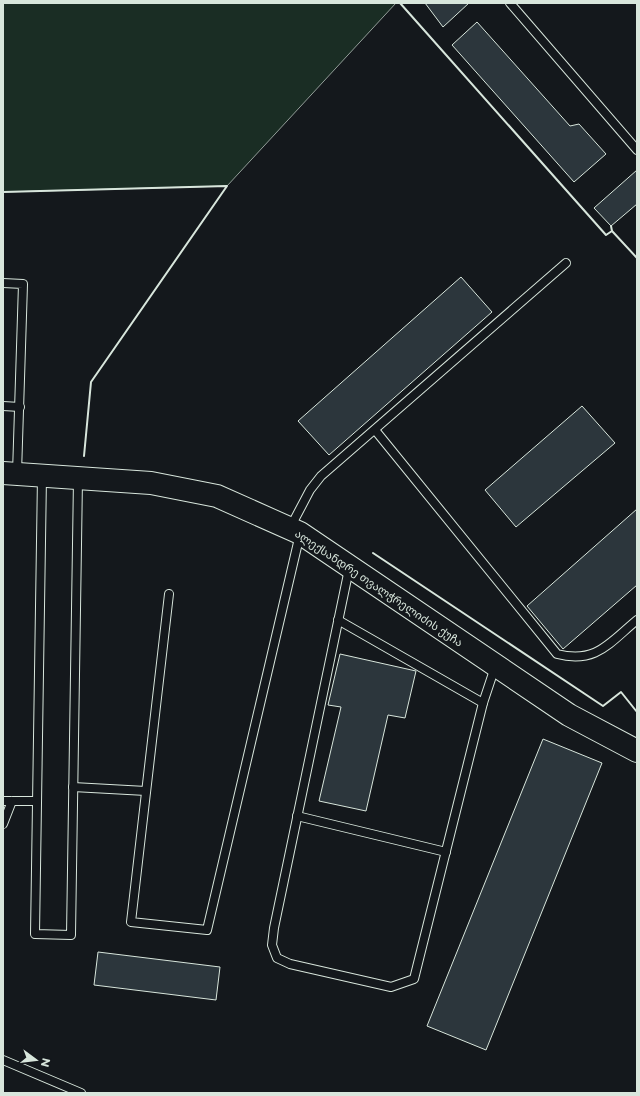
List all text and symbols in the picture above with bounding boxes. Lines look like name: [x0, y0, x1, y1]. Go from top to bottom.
street label: ალექსანდრე თვალჭრელიძის ქუჩა: [292, 526, 466, 650]
north arrow: [16, 1040, 56, 1080]
text: N: [38, 1056, 54, 1069]

